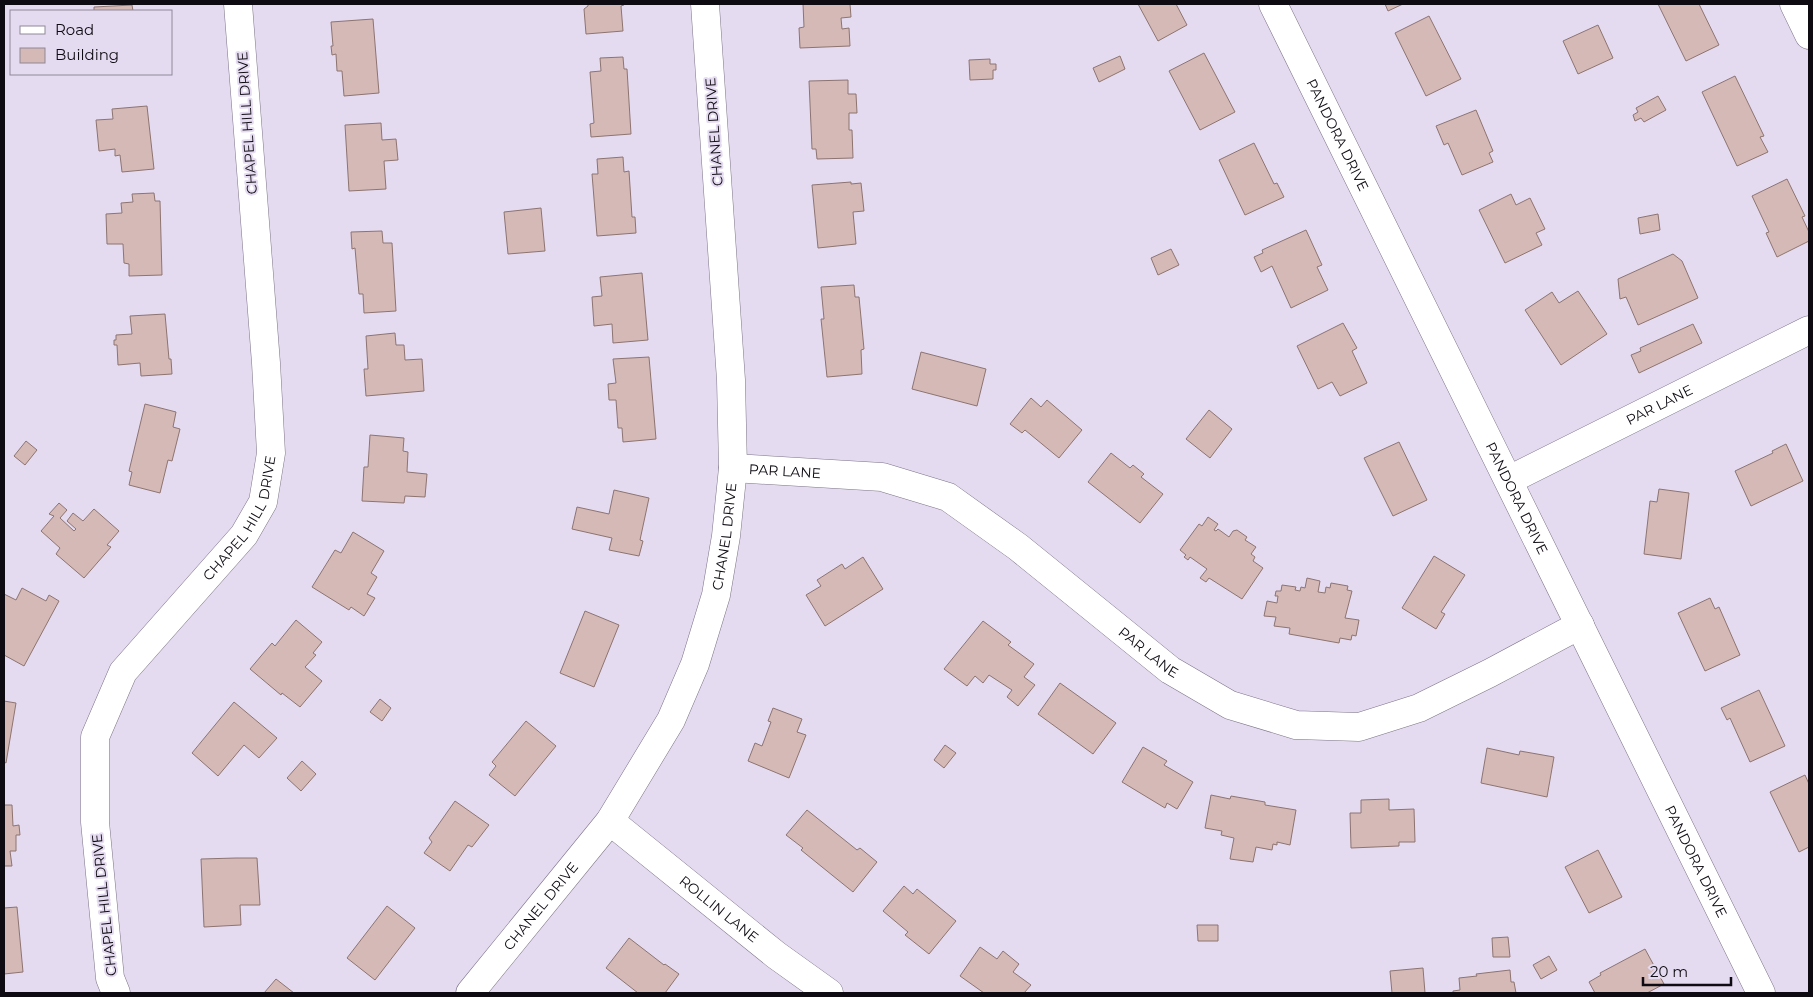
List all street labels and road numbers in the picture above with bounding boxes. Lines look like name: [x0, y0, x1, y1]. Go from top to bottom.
street label: CHAPEL HILL DRIVE: [233, 51, 261, 195]
street label: PANDORA DRIVE: [1302, 76, 1373, 194]
street label: CHANEL DRIVE: [701, 77, 727, 187]
street label: PAR LANE: [1623, 381, 1696, 429]
street label: PANDORA DRIVE: [1482, 439, 1552, 557]
street label: CHAPEL HILL DRIVE: [199, 454, 279, 584]
street label: PAR LANE: [748, 460, 822, 482]
street label: CHANEL DRIVE: [708, 482, 740, 592]
street label: PAR LANE: [1115, 623, 1182, 682]
street label: PANDORA DRIVE: [1661, 802, 1731, 920]
street label: CHAPEL HILL DRIVE: [88, 833, 120, 977]
street label: CHANEL DRIVE: [499, 858, 582, 954]
street label: ROLLIN LANE: [676, 872, 762, 946]

